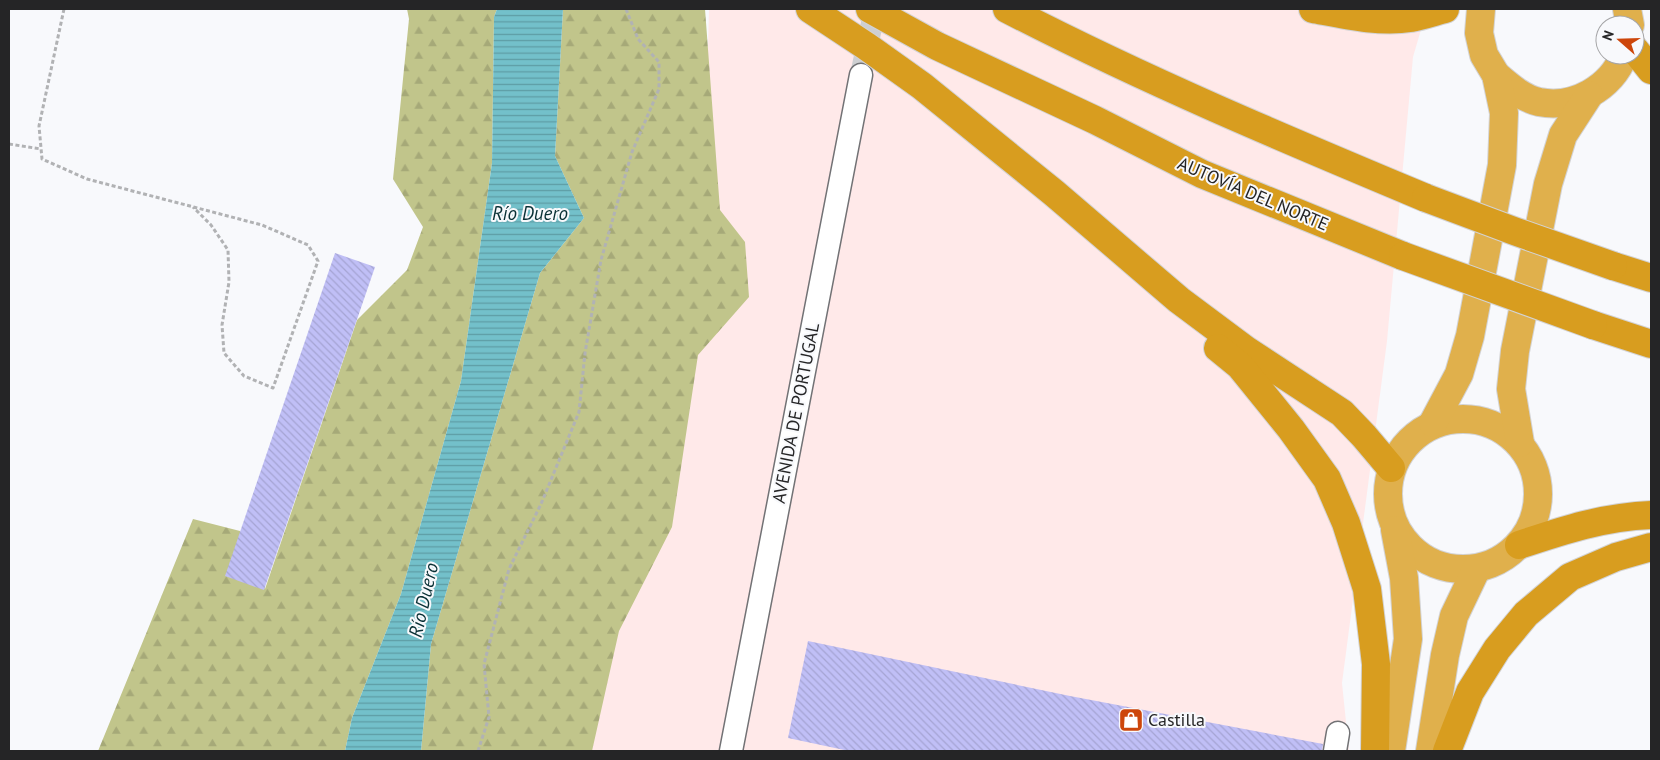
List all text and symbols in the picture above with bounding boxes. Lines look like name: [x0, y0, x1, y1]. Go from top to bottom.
north arrow: [1595, 15, 1645, 65]
text: N: [1598, 28, 1618, 43]
street label: AUTOVÍA DEL NORTE: [1174, 151, 1332, 236]
water label: Río Duero: [492, 201, 568, 225]
street label: AVENIDA DE PORTUGAL: [767, 321, 824, 505]
water label: Río Duero: [403, 560, 443, 640]
shop icon: Castilla: [1118, 707, 1144, 733]
place label: Castilla: [1148, 708, 1205, 731]

